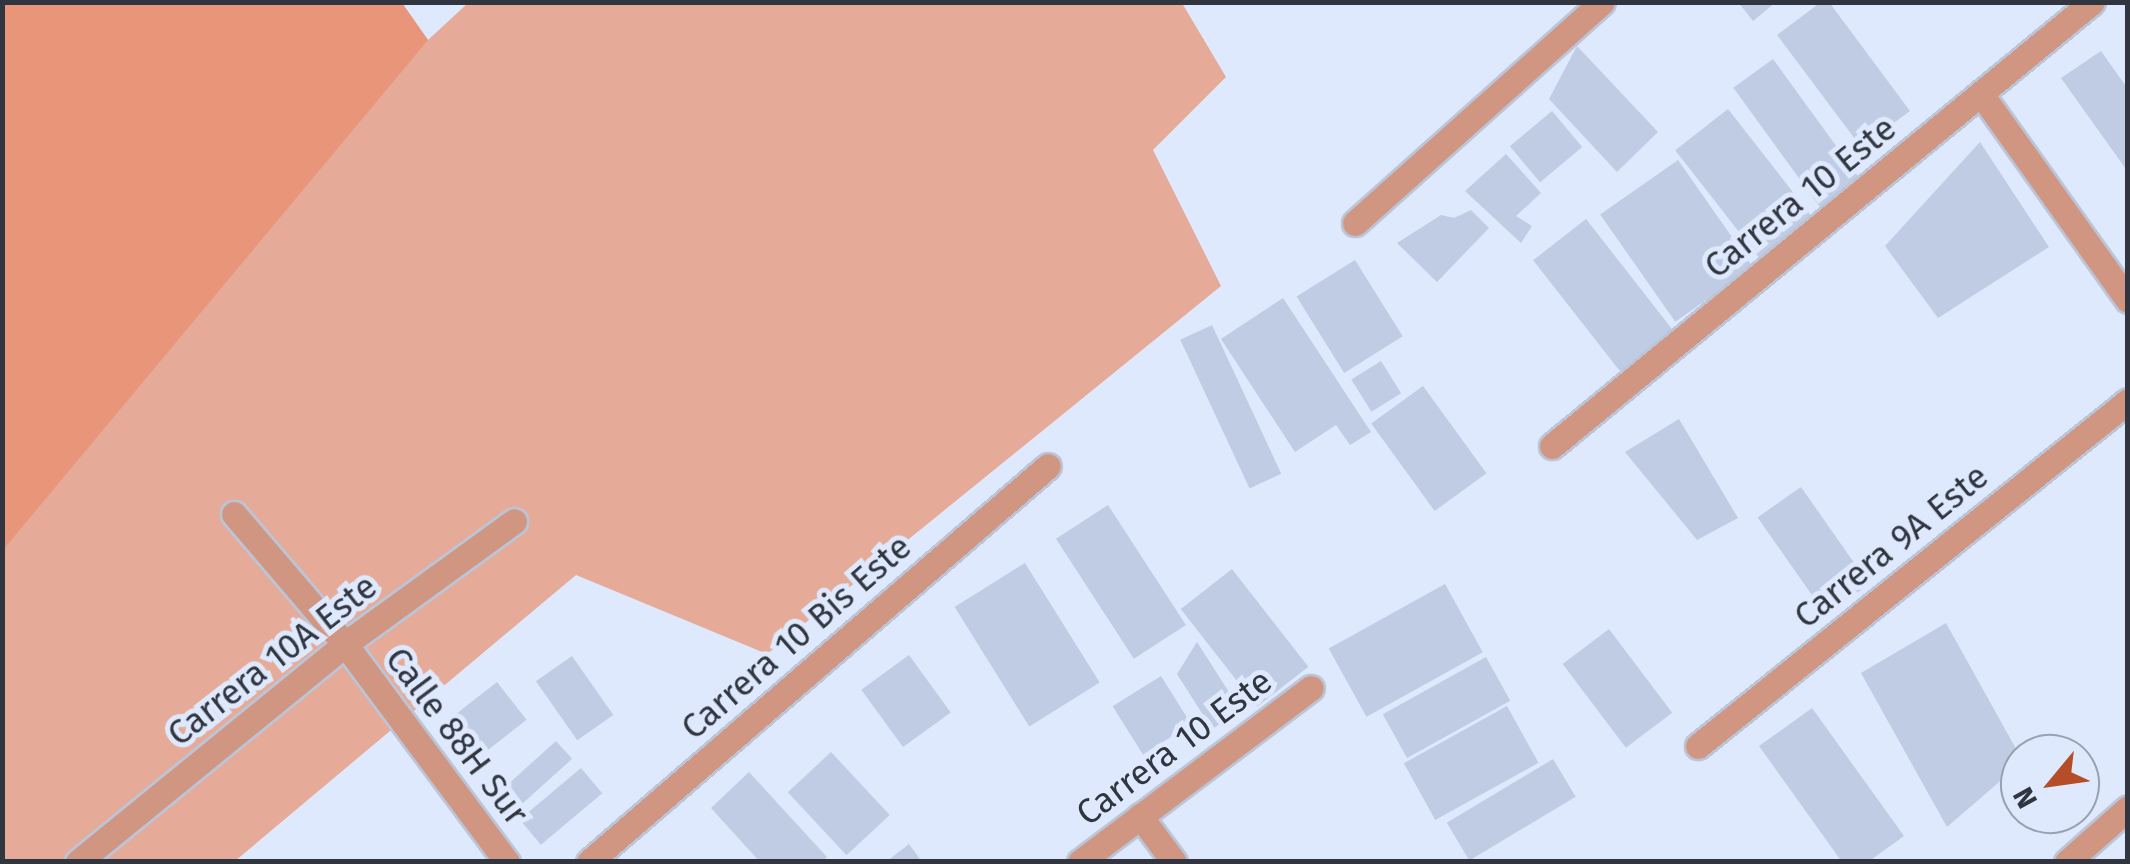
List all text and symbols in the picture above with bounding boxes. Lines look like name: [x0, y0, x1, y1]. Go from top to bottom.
street label: Carrera 10 Este: [1696, 107, 1904, 287]
street label: Carrera 9A Este: [1786, 455, 1996, 637]
street label: Carrera 10 Bis Este: [673, 526, 919, 748]
street label: Carrera 10A Este: [159, 565, 385, 755]
street label: Calle 88H Sur: [377, 639, 537, 833]
street label: Carrera 10 Este: [1068, 660, 1280, 834]
north arrow: [2000, 734, 2100, 834]
text: N: [2006, 782, 2044, 814]

